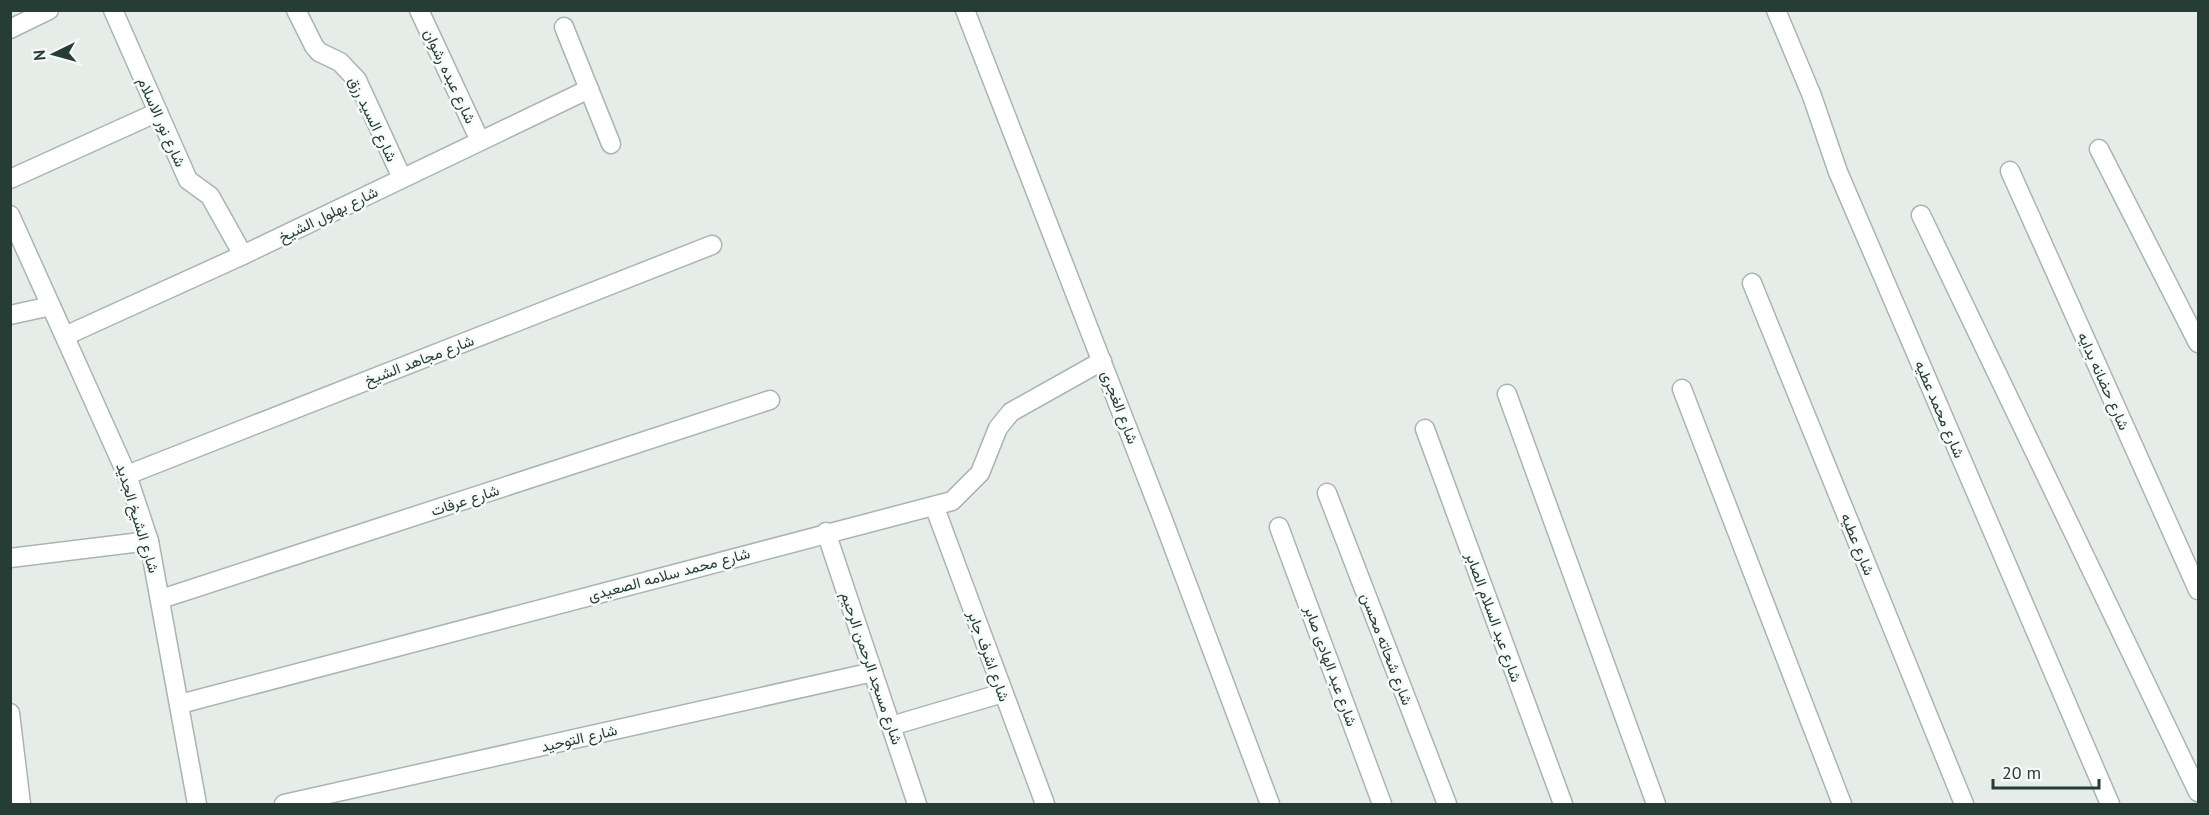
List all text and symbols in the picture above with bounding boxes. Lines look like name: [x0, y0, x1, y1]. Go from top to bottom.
north arrow: [24, 24, 84, 84]
street label: شارع عبده رشوان: [418, 26, 480, 127]
text: N: [29, 49, 49, 61]
street label: شارع السيد رزق: [342, 73, 402, 166]
street label: شارع نور الاسلام: [132, 74, 190, 171]
street label: شارع بهلول الشيخ: [275, 182, 382, 248]
street label: شارع حضانه بدايه: [2072, 329, 2134, 434]
street label: شارع مجاهد الشيخ: [362, 330, 477, 391]
street label: شارع محمد عطيه: [1909, 357, 1969, 462]
street label: شارع الغجرى: [1095, 368, 1143, 447]
street label: شارع الشيخ الجديد: [110, 461, 164, 576]
street label: شارع عرفات: [428, 480, 502, 522]
street label: شارع عطيه: [1835, 510, 1879, 579]
street label: شارع محمد سلامه الصعيدى: [586, 543, 753, 607]
street label: شارع عبد السلام الصابر: [1460, 549, 1526, 685]
street label: شارع مسجد الرحمن الرحيم: [835, 589, 907, 748]
street label: شارع شحاته محسن: [1355, 590, 1417, 709]
street label: شارع عبد الهادى صابر: [1298, 602, 1362, 730]
street label: شارع اشرف جابر: [962, 607, 1014, 705]
street label: شارع التوحيد: [539, 720, 619, 758]
scale bar: [1993, 752, 2100, 790]
text: 20 m: [2002, 761, 2041, 784]

